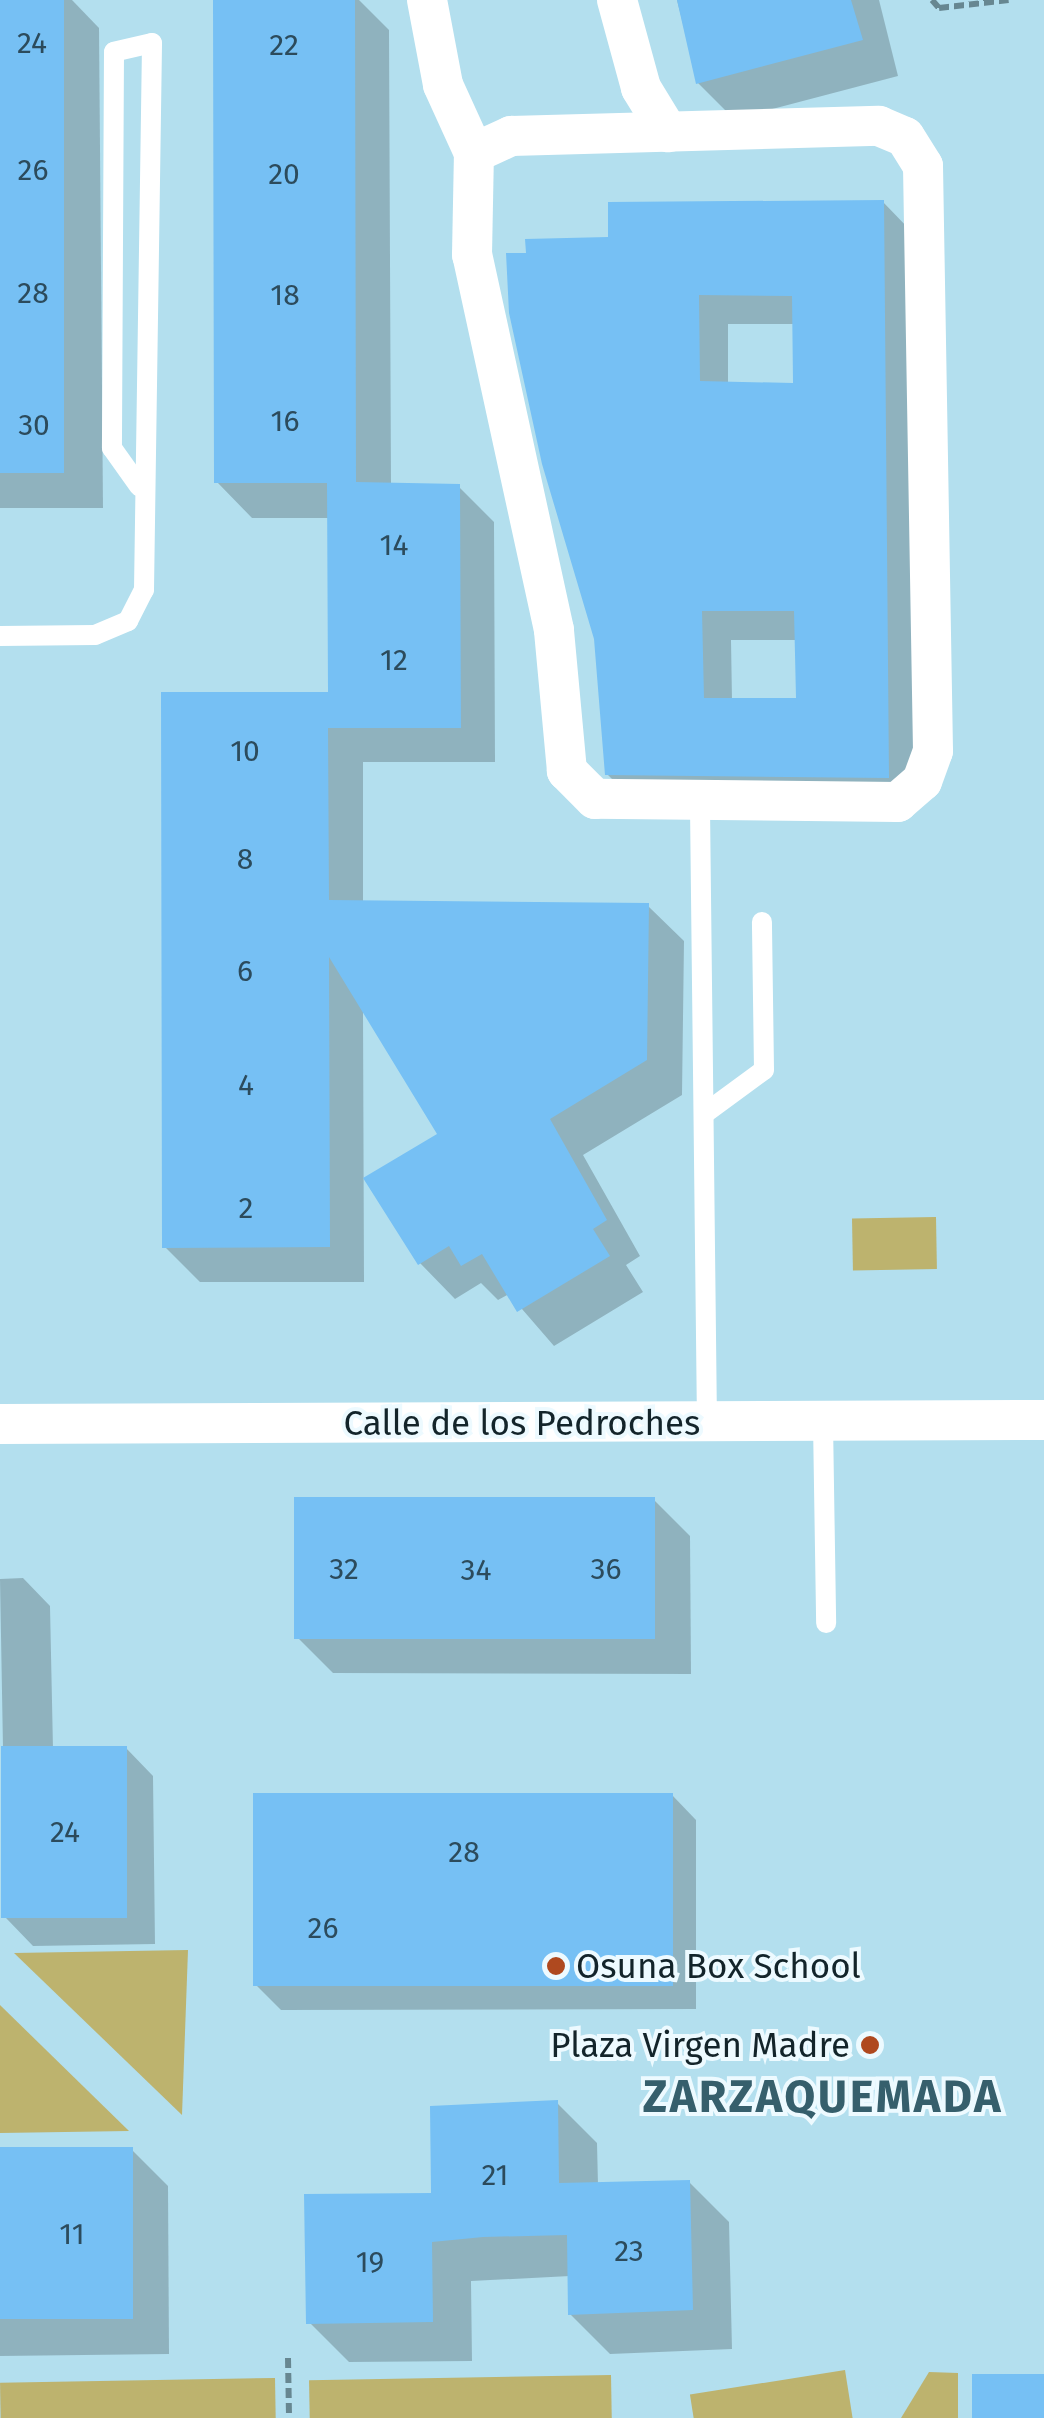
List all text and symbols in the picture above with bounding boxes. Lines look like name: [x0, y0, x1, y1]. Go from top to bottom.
house number: 24: [17, 25, 47, 61]
house number: 22: [269, 27, 299, 63]
house number: 26: [18, 152, 48, 188]
house number: 20: [268, 156, 300, 192]
house number: 28: [17, 275, 49, 311]
house number: 18: [270, 277, 300, 313]
house number: 16: [271, 403, 299, 439]
house number: 30: [18, 407, 50, 443]
house number: 14: [380, 527, 408, 563]
house number: 12: [380, 642, 408, 678]
house number: 10: [230, 733, 260, 769]
house number: 8: [237, 841, 253, 877]
house number: 6: [237, 953, 253, 989]
house number: 4: [238, 1067, 254, 1103]
house number: 2: [239, 1190, 253, 1226]
street label: Calle de los Pedroches: [344, 1402, 700, 1444]
house number: 32: [329, 1551, 359, 1587]
house number: 36: [591, 1551, 621, 1587]
house number: 34: [461, 1552, 491, 1588]
house number: 24: [50, 1814, 80, 1850]
house number: 28: [448, 1834, 480, 1870]
house number: 26: [308, 1910, 338, 1946]
place label: Osuna Box School: [576, 1945, 861, 1987]
marker: Osuna Box School: [545, 1955, 567, 1977]
place label: Plaza Virgen Madre: [550, 2024, 850, 2066]
marker: Plaza Virgen Madre: [859, 2034, 881, 2056]
district label: ZARZAQUEMADA: [643, 2071, 1003, 2125]
house number: 21: [481, 2157, 509, 2193]
house number: 11: [59, 2216, 85, 2252]
house number: 23: [614, 2233, 644, 2269]
house number: 19: [356, 2244, 384, 2280]

